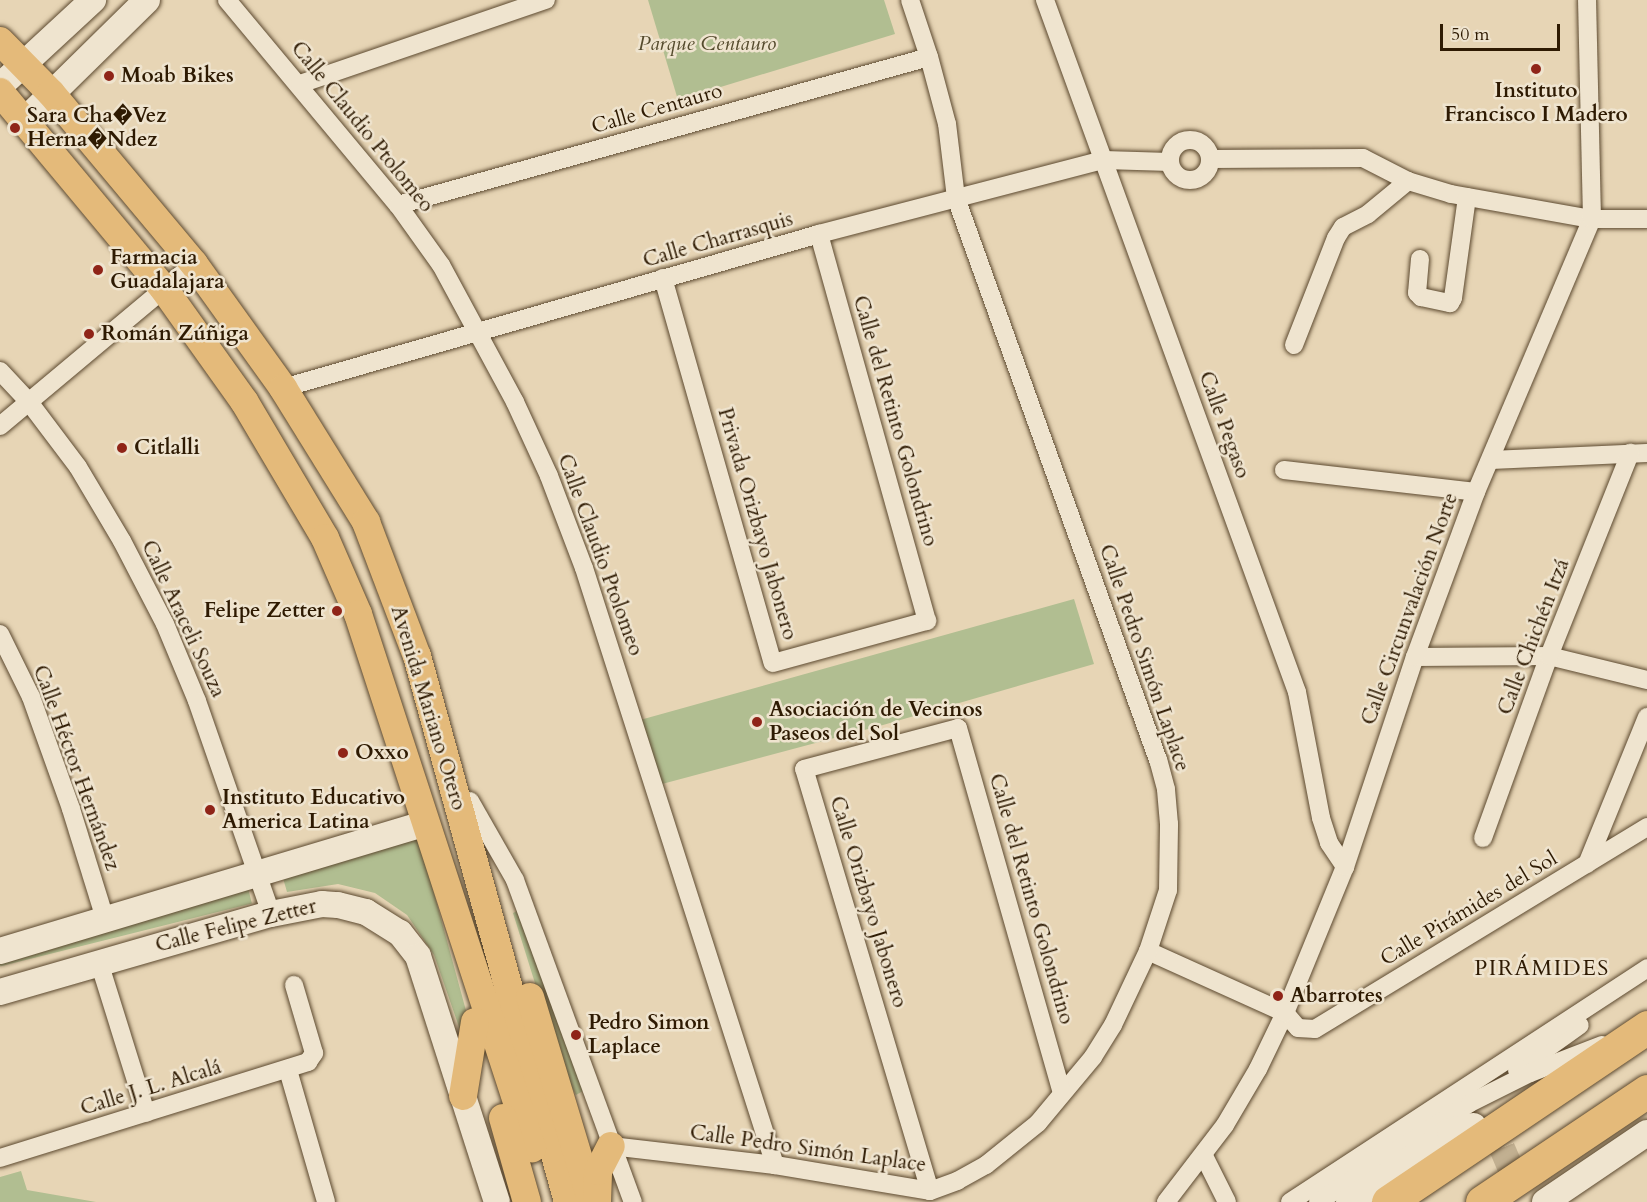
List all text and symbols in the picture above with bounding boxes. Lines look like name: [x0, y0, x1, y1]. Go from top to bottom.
scale bar: [1443, 12, 1563, 50]
text: 50 m: [1451, 22, 1490, 47]
park label: Parque Centauro: [638, 31, 776, 57]
street label: Calle Claudio Ptolomeo: [285, 36, 439, 218]
marker: Instituto Francisco I Madero: [1529, 62, 1543, 76]
place label: Moab Bikes: [121, 63, 234, 89]
marker: Moab Bikes: [102, 69, 116, 83]
street label: Calle Centauro: [589, 78, 725, 140]
place label: Instituto Francisco I Madero: [1444, 78, 1628, 128]
place label: Sara Cha�Vez Herna�Ndez: [27, 103, 166, 153]
marker: Sara Cha�Vez Herna�Ndez: [8, 121, 22, 135]
street label: Calle Charrasquis: [640, 207, 796, 273]
place label: Farmacia Guadalajara: [110, 245, 225, 295]
marker: Farmacia Guadalajara: [91, 263, 105, 277]
street label: Calle del Retinto Golondrino: [847, 293, 943, 549]
place label: Román Zúñiga: [101, 321, 249, 347]
marker: Román Zúñiga: [82, 327, 96, 341]
street label: Calle Pegaso: [1193, 368, 1255, 482]
street label: Privada Orizbayo Jabonero: [712, 405, 802, 643]
place label: Citlalli: [134, 435, 200, 461]
marker: Citlalli: [115, 441, 129, 455]
street label: Calle Claudio Ptolomeo: [552, 451, 648, 659]
street label: Calle Circunvalación Norte: [1356, 489, 1464, 729]
street label: Calle Araceli Souza: [136, 536, 230, 702]
street label: Calle Pedro Simón Laplace: [1093, 541, 1195, 775]
street label: Calle Chichén Itzá: [1493, 555, 1575, 719]
place label: Felipe Zetter: [204, 598, 325, 624]
street label: Avenida Mariano Otero: [385, 603, 471, 813]
marker: Felipe Zetter: [330, 604, 344, 618]
street label: Calle Héctor Hernández: [27, 662, 125, 874]
place label: Asociación de Vecinos Paseos del Sol: [769, 697, 983, 747]
marker: Asociación de Vecinos Paseos del Sol: [750, 715, 764, 729]
place label: Oxxo: [355, 740, 409, 766]
marker: Oxxo: [336, 746, 350, 760]
street label: Calle del Retinto Golondrino: [983, 771, 1079, 1027]
place label: Instituto Educativo America Latina: [222, 785, 405, 835]
street label: Calle Orizbayo Jabonero: [824, 793, 912, 1011]
marker: Instituto Educativo America Latina: [203, 803, 217, 817]
street label: Calle Pirámides del Sol: [1376, 846, 1562, 972]
street label: Calle Felipe Zetter: [153, 894, 319, 958]
district label: PIRÁMIDES: [1474, 956, 1610, 982]
place label: Abarrotes: [1290, 983, 1383, 1009]
marker: Abarrotes: [1271, 989, 1285, 1003]
place label: Pedro Simon Laplace: [588, 1010, 709, 1060]
marker: Pedro Simon Laplace: [569, 1028, 583, 1042]
street label: Calle J. L. Alcalá: [77, 1055, 225, 1121]
street label: Calle Pedro Simón Laplace: [688, 1120, 928, 1178]

